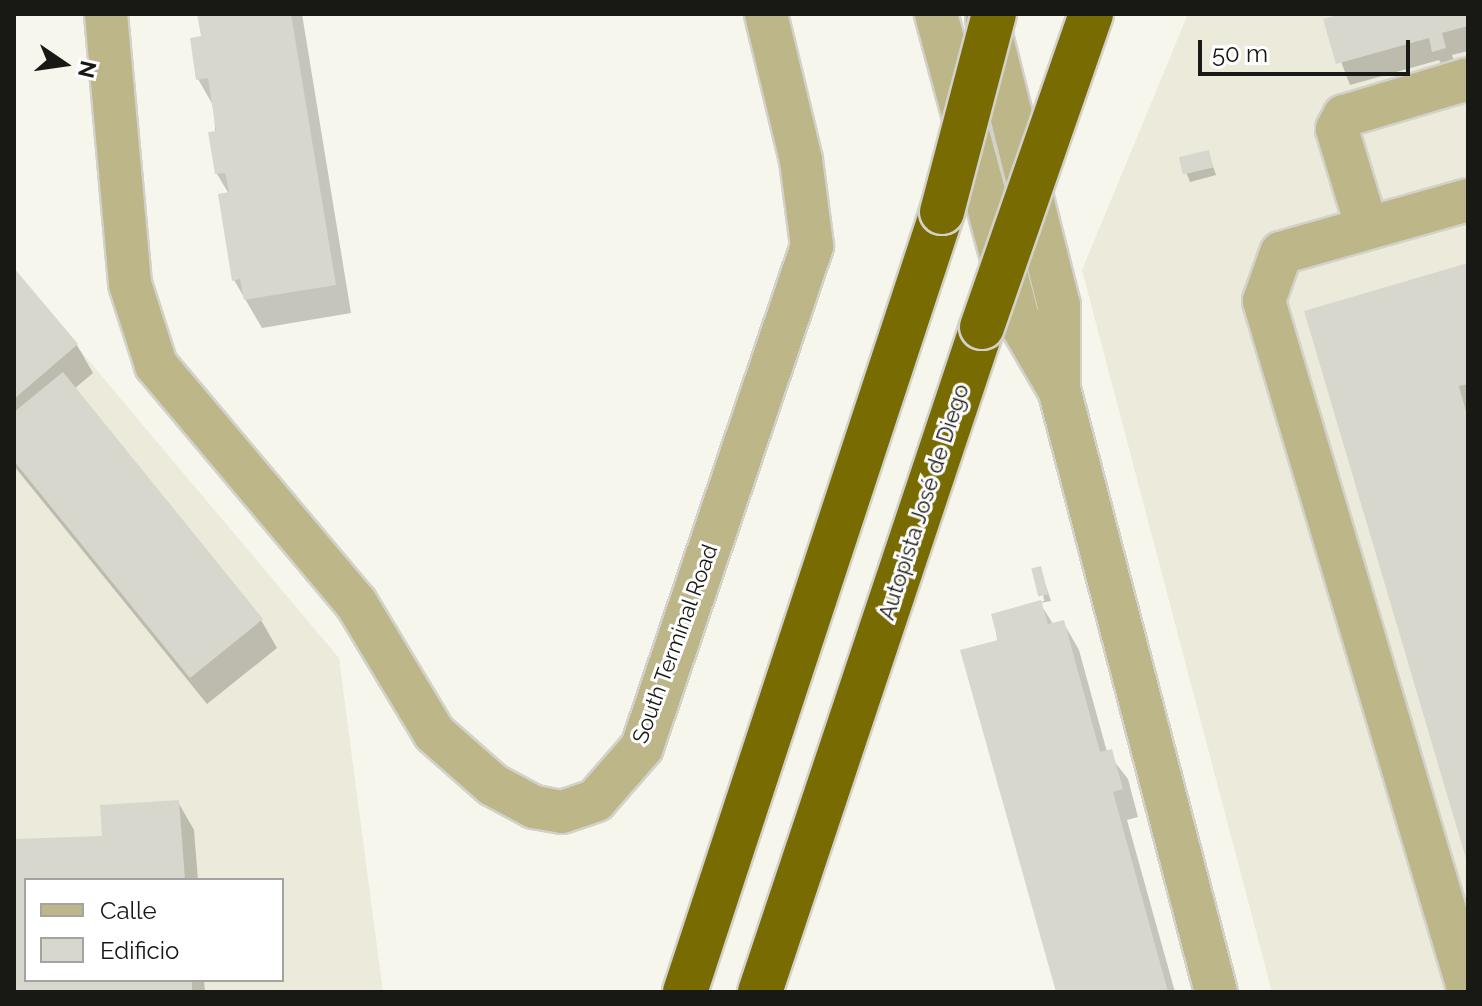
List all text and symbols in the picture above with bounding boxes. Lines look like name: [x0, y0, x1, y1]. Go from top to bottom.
north arrow: [24, 24, 104, 104]
scale bar: [1202, 24, 1414, 74]
text: 50 m: [1212, 39, 1268, 68]
text: N: [73, 58, 102, 80]
street label: Autopista José de Diego: [873, 381, 975, 623]
street label: South Terminal Road: [626, 540, 724, 748]
legend: [24, 878, 284, 982]
text: Calle: [100, 896, 157, 925]
text: Edificio: [100, 936, 179, 965]

